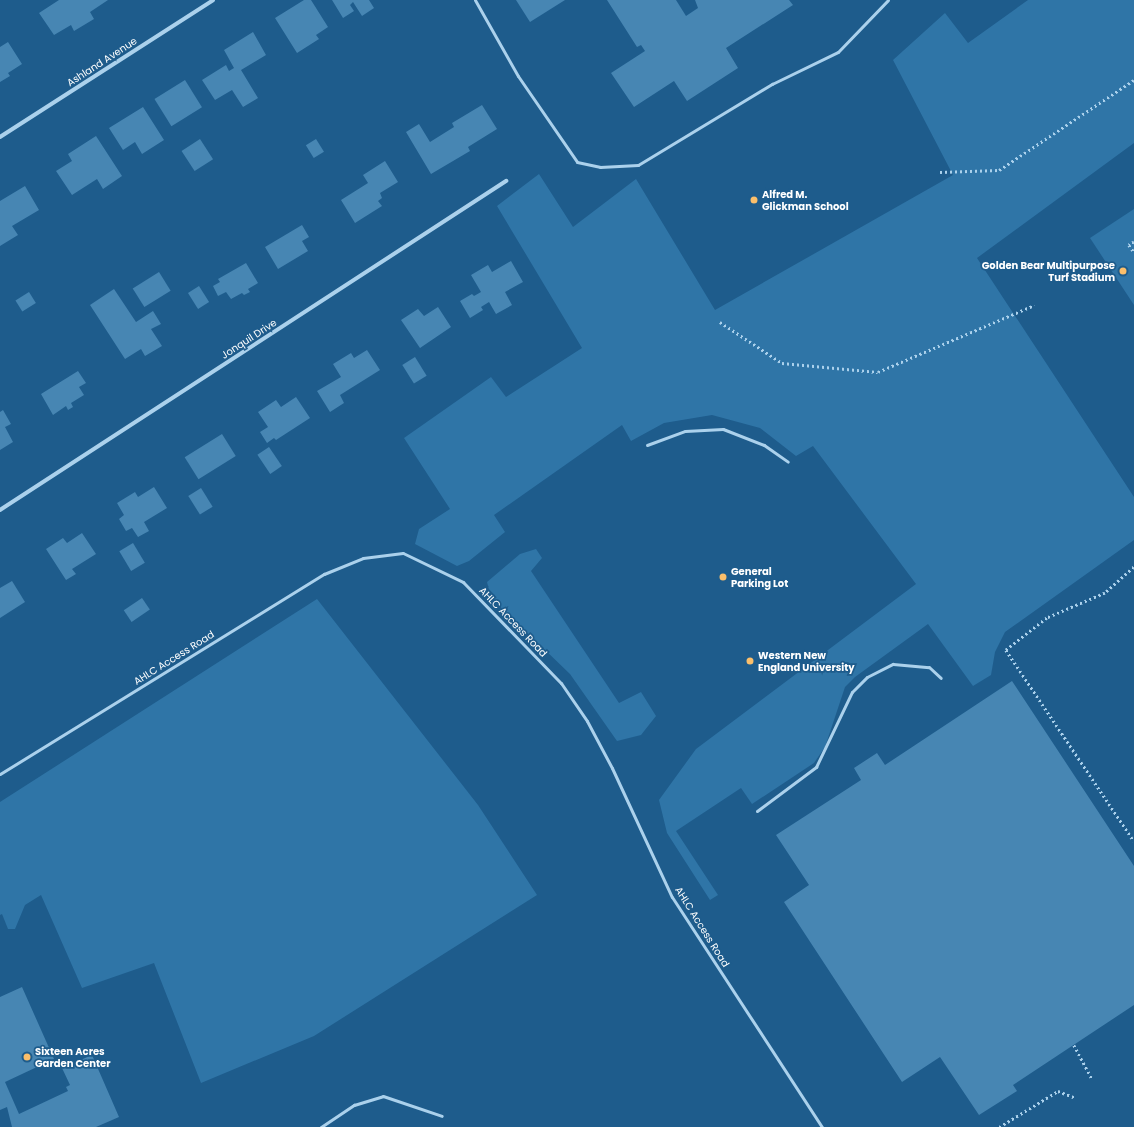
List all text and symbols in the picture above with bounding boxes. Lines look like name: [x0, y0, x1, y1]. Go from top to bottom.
street label: Ashland Avenue: [65, 35, 139, 89]
place label: Alfred M. Glickman School: [762, 188, 849, 212]
marker: Alfred M. Glickman School: [749, 195, 759, 205]
place label: Golden Bear Multipurpose Turf Stadium: [982, 259, 1115, 282]
marker: Golden Bear Multipurpose Turf Stadium: [1118, 266, 1128, 276]
street label: Jonquil Drive: [219, 317, 279, 361]
place label: General Parking Lot: [731, 565, 788, 588]
marker: General Parking Lot: [718, 572, 728, 582]
street label: AHLC Access Road: [477, 585, 549, 659]
street label: AHLC Access Road: [132, 628, 216, 688]
place label: Western New England University: [758, 649, 855, 672]
marker: Western New England University: [745, 656, 755, 666]
street label: AHLC Access Road: [672, 885, 732, 969]
place label: Sixteen Acres Garden Center: [35, 1045, 111, 1068]
marker: Sixteen Acres Garden Center: [22, 1052, 32, 1062]

